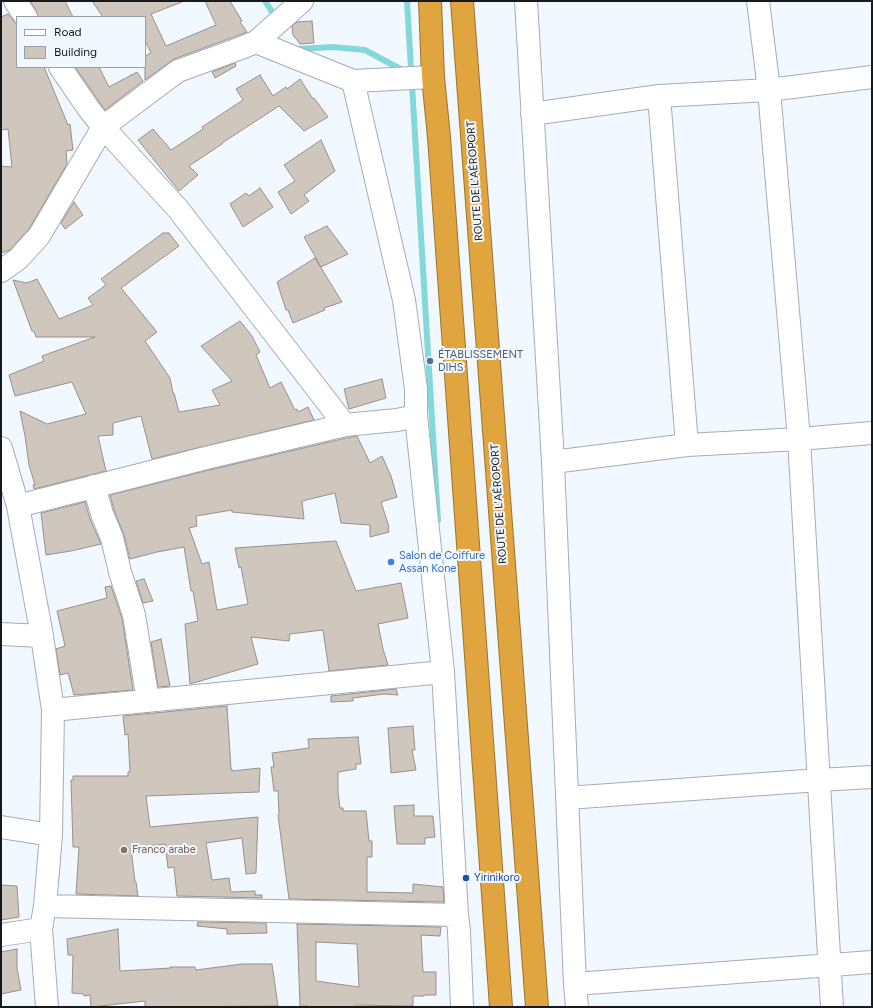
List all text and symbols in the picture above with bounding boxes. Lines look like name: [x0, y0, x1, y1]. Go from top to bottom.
legend: [16, 16, 146, 68]
text: Road: [54, 25, 82, 39]
text: Building: [54, 45, 97, 59]
street label: ROUTE DE L'AÉROPORT: [464, 121, 486, 241]
place label: ÉTABLISSEMENT DIHS: [438, 348, 523, 374]
marker: ÉTABLISSEMENT DIHS: [425, 356, 435, 366]
street label: ROUTE DE L'AÉROPORT: [488, 444, 510, 564]
place label: Salon de Coiffure Assan Kone: [399, 549, 485, 575]
marker: Salon de Coiffure Assan Kone: [386, 557, 396, 567]
place label: Franco arabe: [132, 843, 196, 857]
marker: Franco arabe: [119, 845, 129, 855]
place label: Yirinikoro: [474, 871, 520, 885]
marker: Yirinikoro: [461, 873, 471, 883]

